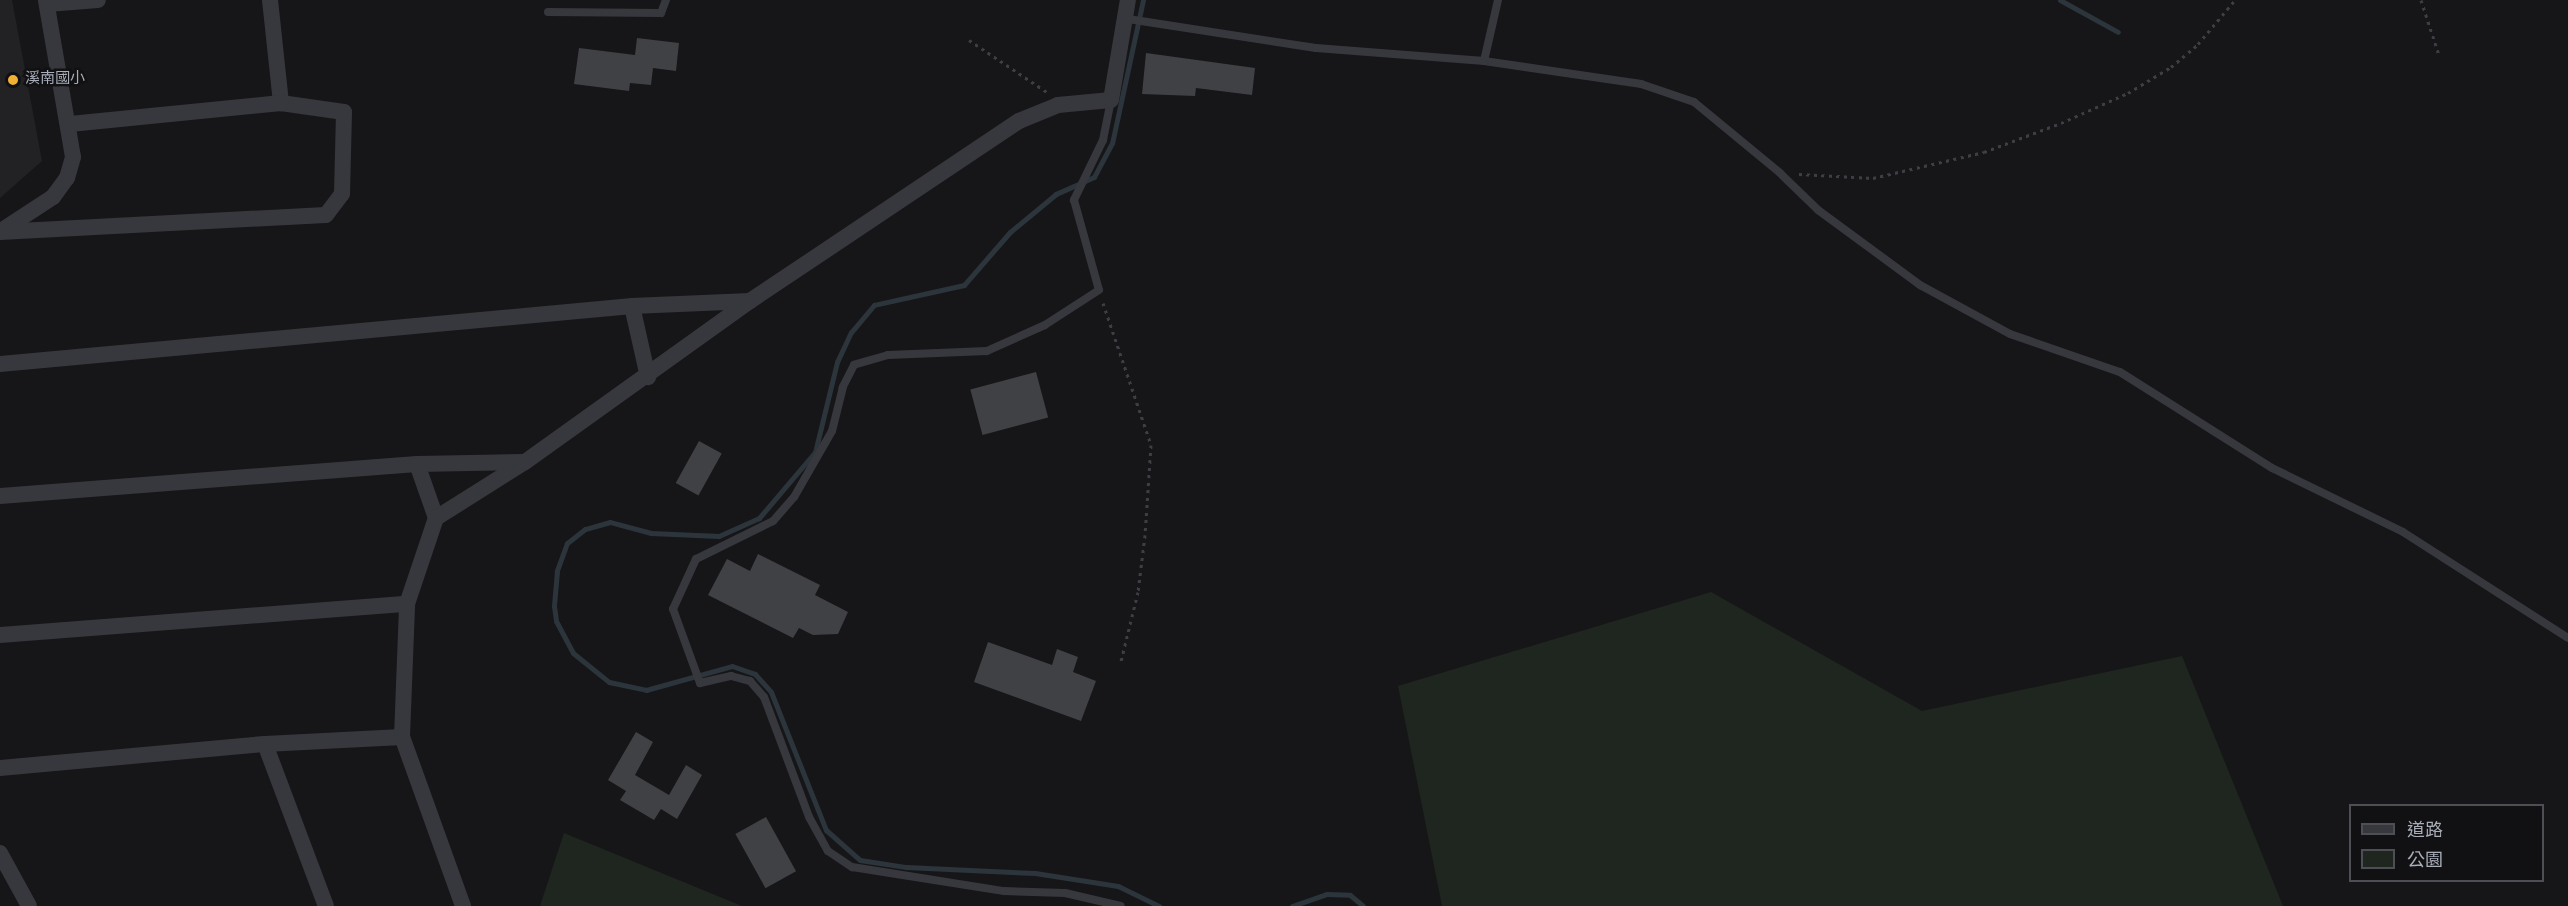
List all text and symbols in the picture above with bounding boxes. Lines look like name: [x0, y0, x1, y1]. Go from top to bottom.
place label: 溪南國小: [25, 71, 85, 89]
marker: 溪南國小: [6, 73, 20, 87]
legend: [2349, 804, 2544, 882]
text: 道路: [2407, 820, 2443, 843]
text: 公園: [2407, 850, 2443, 873]

